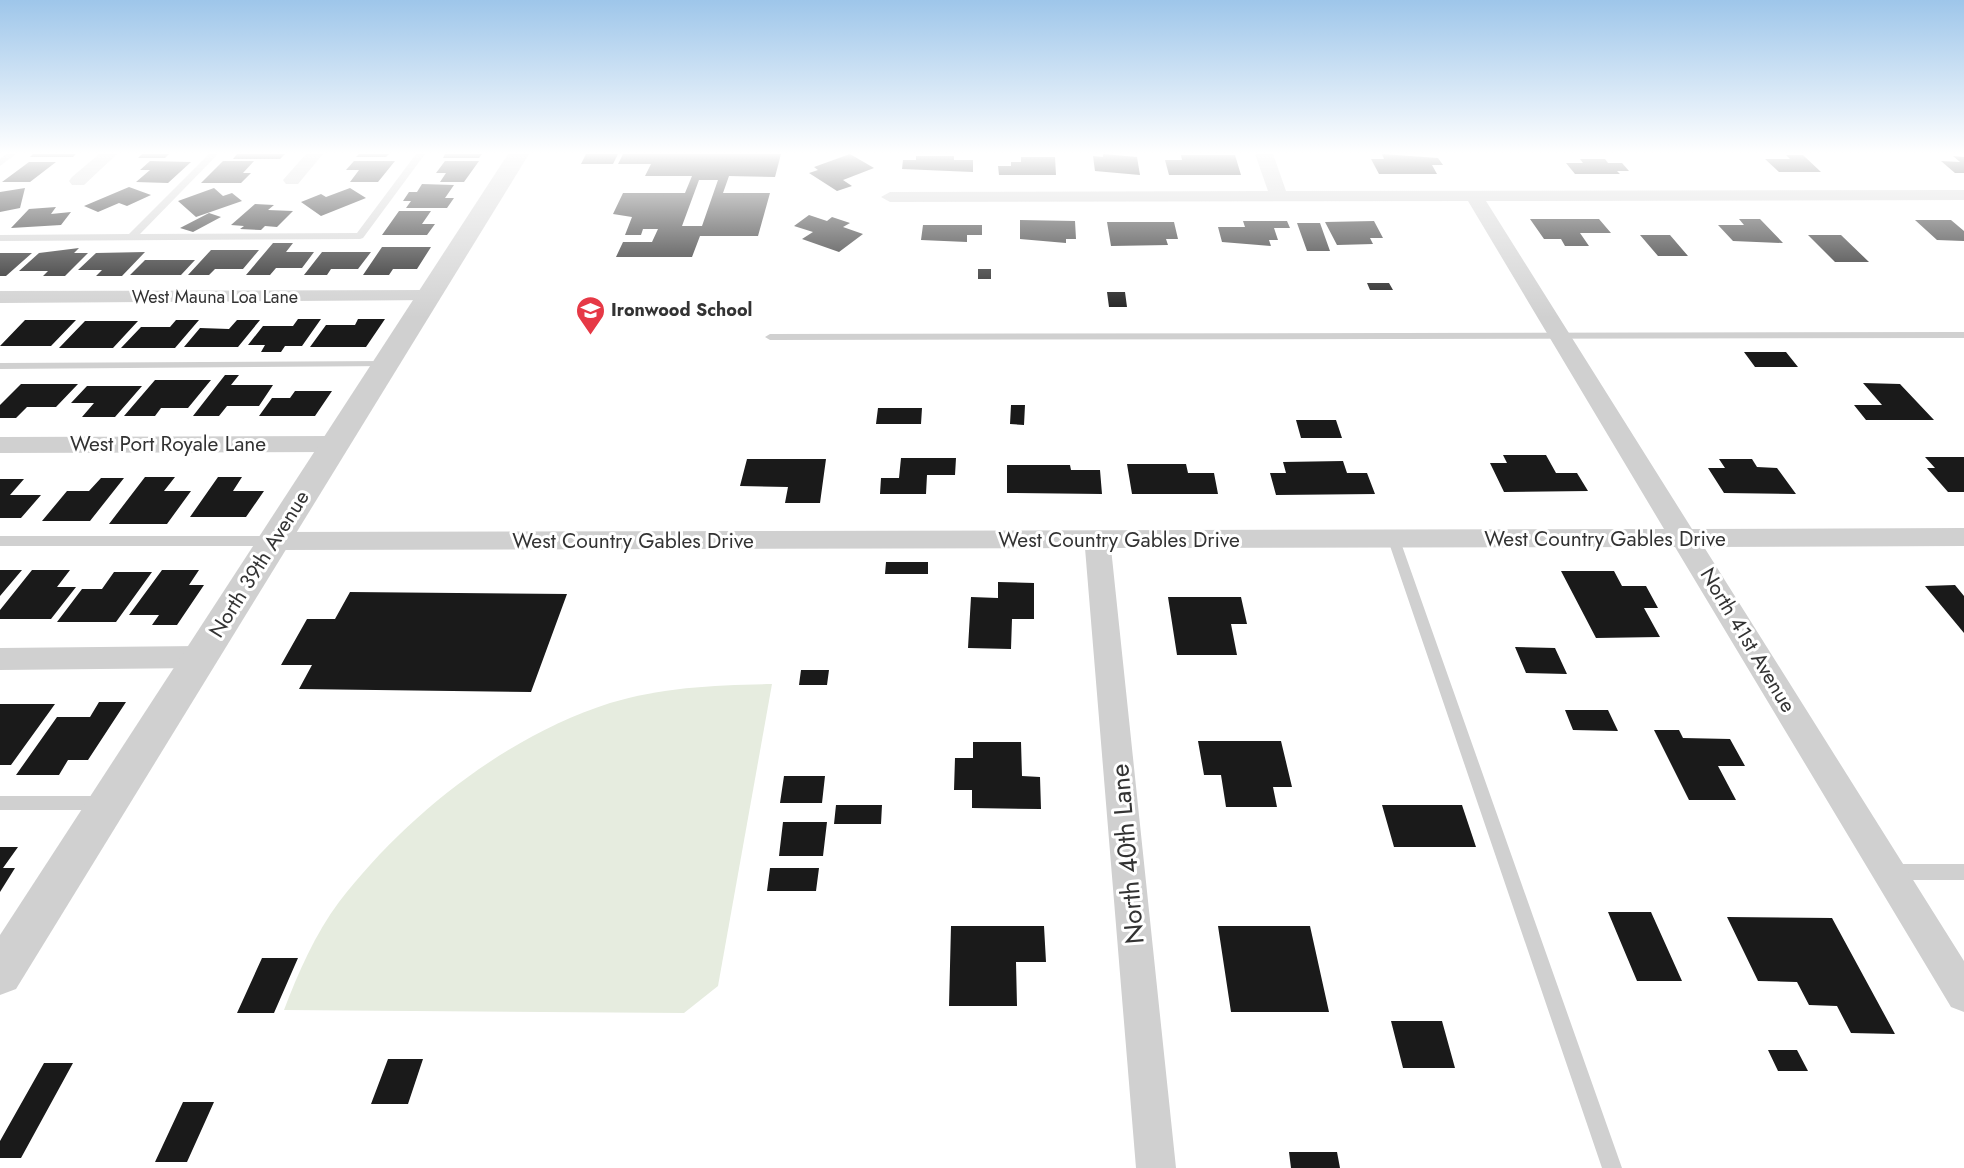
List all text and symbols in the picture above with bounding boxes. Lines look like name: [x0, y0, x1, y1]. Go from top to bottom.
street label: West Mauna Loa Lane: [132, 284, 298, 310]
school or university icon: Ironwood School: [574, 294, 606, 336]
place label: Ironwood School: [611, 297, 752, 323]
street label: West Port Royale Lane: [70, 429, 266, 459]
street label: North 39th Avenue: [202, 484, 317, 643]
street label: West Country Gables Drive: [1484, 524, 1726, 554]
street label: West Country Gables Drive: [998, 525, 1240, 555]
street label: West Country Gables Drive: [512, 526, 754, 556]
street label: North 41st Avenue: [1693, 562, 1803, 718]
street label: North 40th Lane: [1100, 762, 1154, 946]

